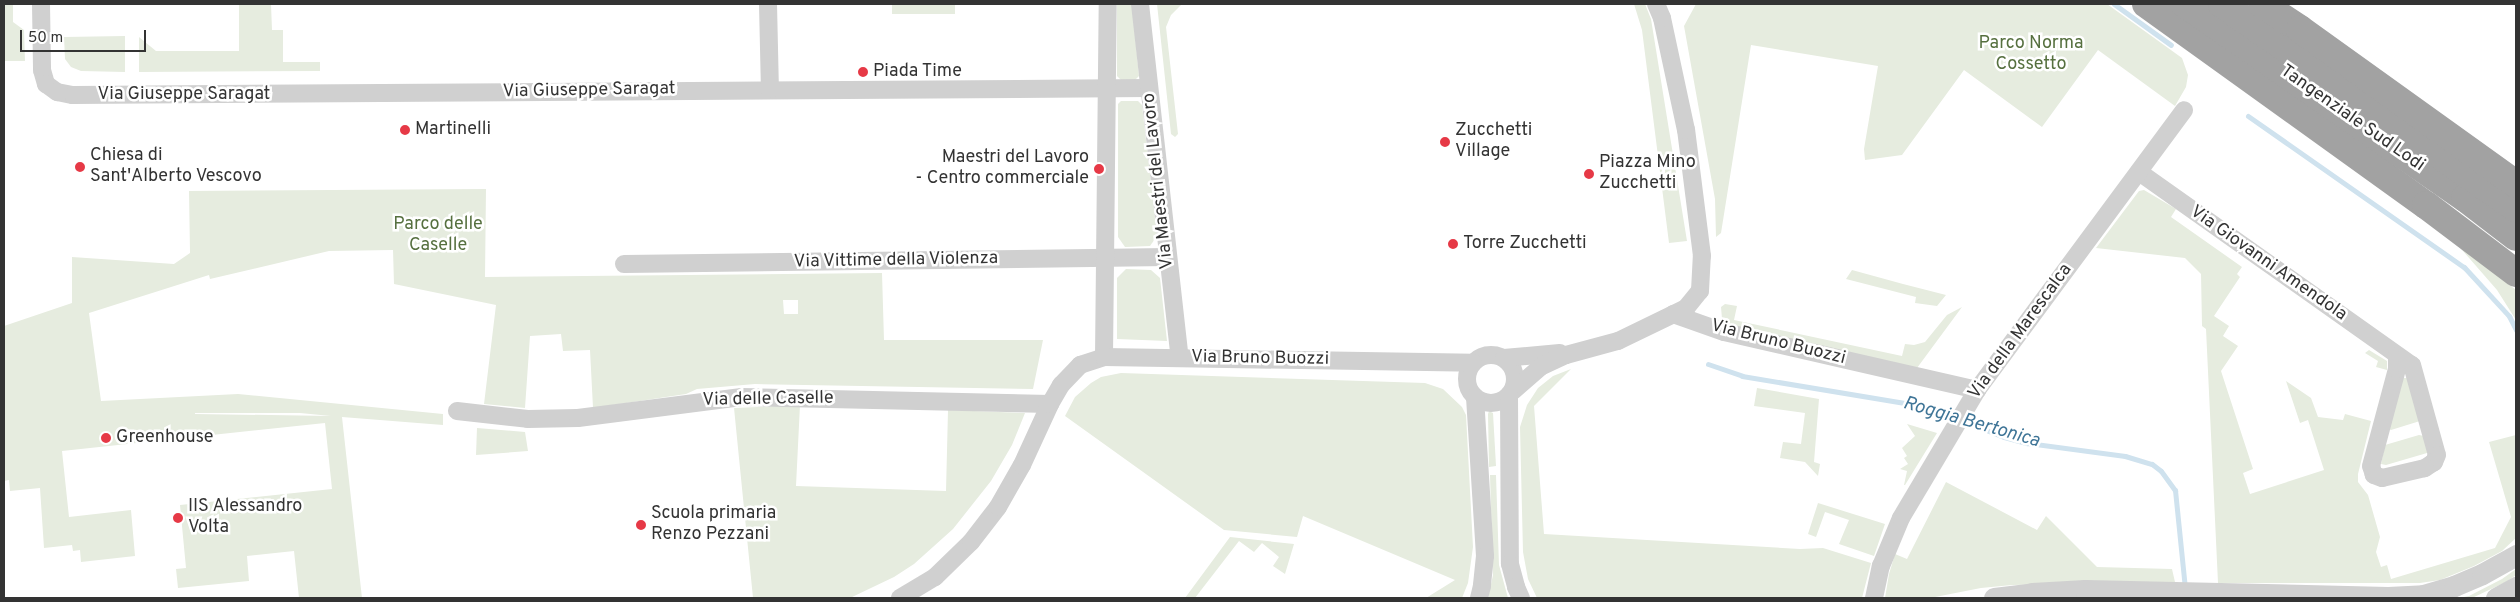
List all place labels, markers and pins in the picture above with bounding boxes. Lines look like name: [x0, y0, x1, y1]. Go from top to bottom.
place label: Piada Time: [873, 61, 963, 83]
marker: Piada Time: [857, 66, 869, 78]
place label: Martinelli: [415, 119, 491, 141]
place label: Zucchetti Village: [1455, 121, 1532, 163]
marker: Martinelli: [399, 124, 411, 136]
marker: Zucchetti Village: [1439, 136, 1451, 148]
place label: Chiesa di Sant'Alberto Vescovo: [90, 146, 262, 188]
place label: Maestri del Lavoro - Centro commerciale: [915, 148, 1089, 190]
place label: Piazza Mino Zucchetti: [1599, 153, 1696, 195]
marker: Chiesa di Sant'Alberto Vescovo: [74, 161, 86, 173]
marker: Maestri del Lavoro - Centro commerciale: [1093, 163, 1105, 175]
marker: Piazza Mino Zucchetti: [1583, 168, 1595, 180]
place label: Torre Zucchetti: [1463, 233, 1586, 255]
marker: Torre Zucchetti: [1447, 238, 1459, 250]
place label: Greenhouse: [116, 427, 213, 449]
marker: Greenhouse: [100, 432, 112, 444]
place label: IIS Alessandro Volta: [188, 497, 303, 540]
place label: Scuola primaria Renzo Pezzani: [651, 504, 776, 546]
marker: IIS Alessandro Volta: [172, 512, 184, 524]
marker: Scuola primaria Renzo Pezzani: [635, 519, 647, 531]

